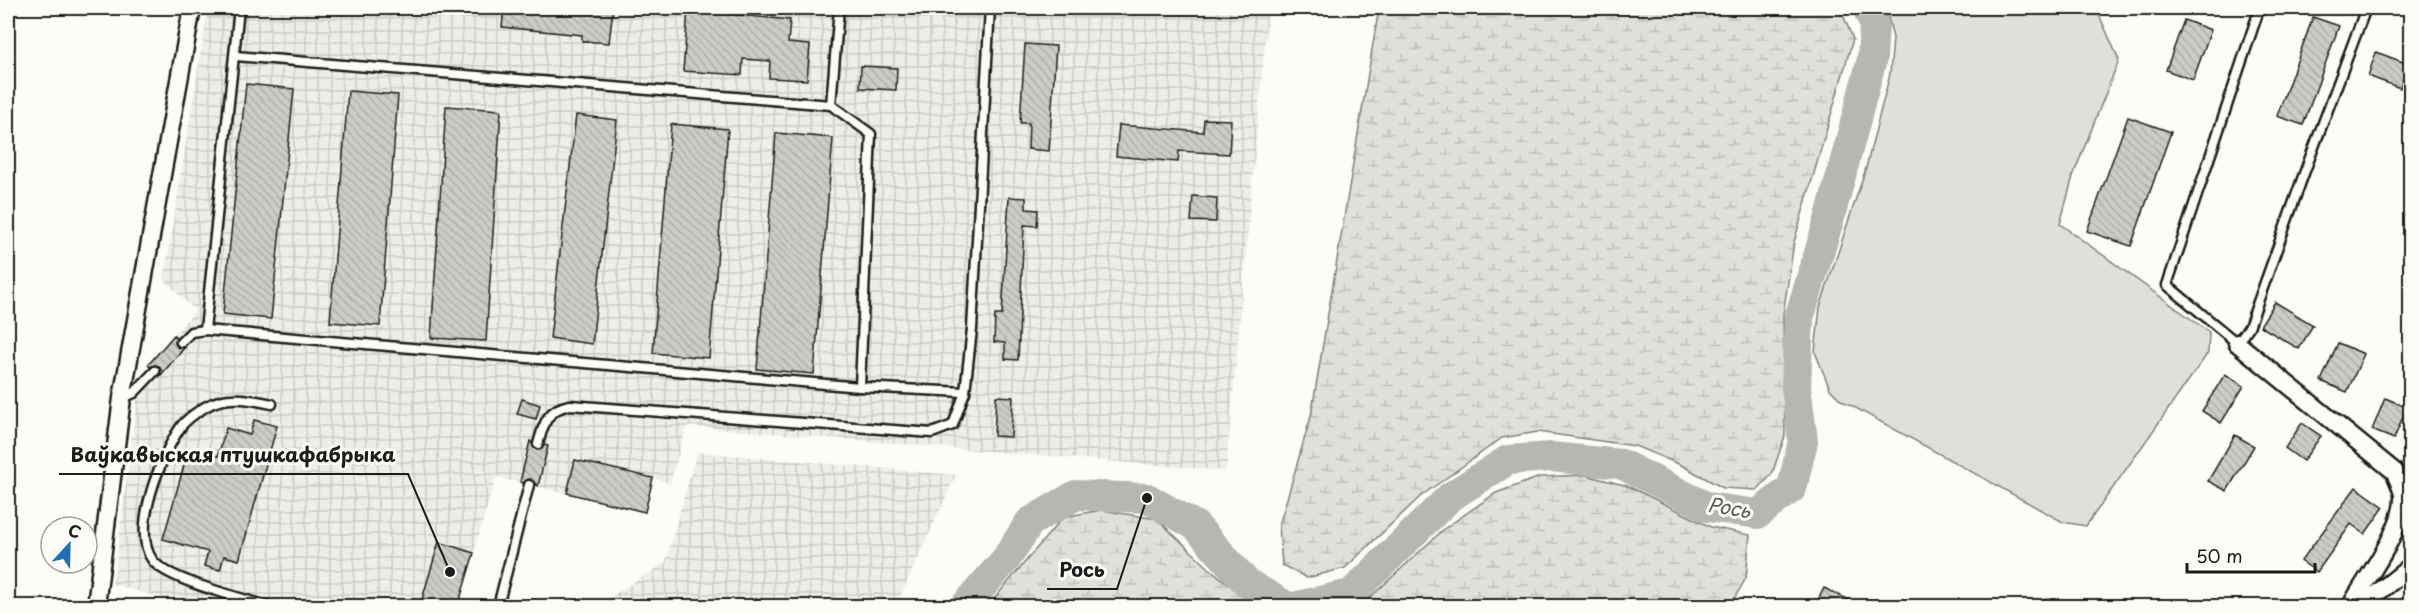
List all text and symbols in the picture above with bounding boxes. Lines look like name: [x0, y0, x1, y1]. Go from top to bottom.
callout: Ваўкавыская птушкафабрыка: [59, 436, 408, 474]
text: Ваўкавыская птушкафабрыка: [71, 439, 396, 469]
water label: Рось: [1706, 489, 1754, 525]
north arrow: [39, 515, 99, 575]
text: С: [65, 517, 85, 544]
scale bar: [2187, 536, 2314, 574]
text: 50 m: [2196, 542, 2243, 569]
callout: Рось: [1047, 551, 1117, 589]
text: Рось: [1059, 554, 1105, 584]

